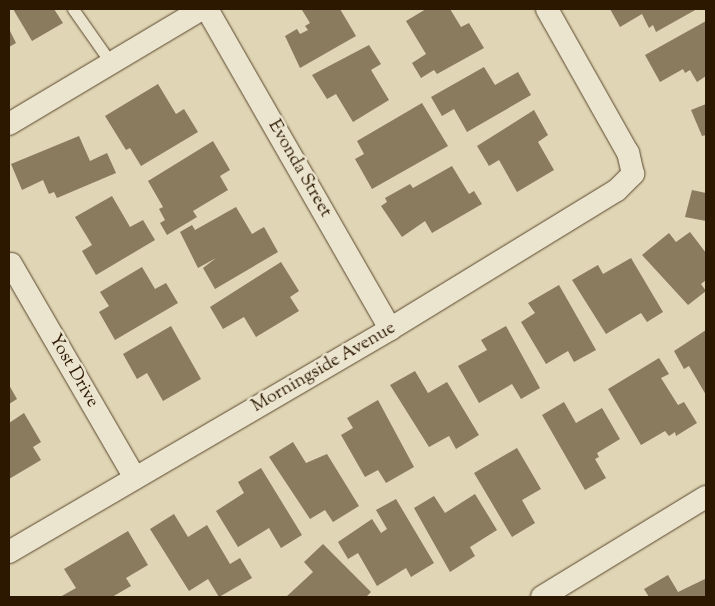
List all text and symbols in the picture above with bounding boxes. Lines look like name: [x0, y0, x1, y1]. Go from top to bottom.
street label: Evonda Street: [262, 116, 336, 222]
street label: Morningside Avenue: [248, 318, 400, 418]
street label: Yost Drive: [43, 330, 103, 412]

